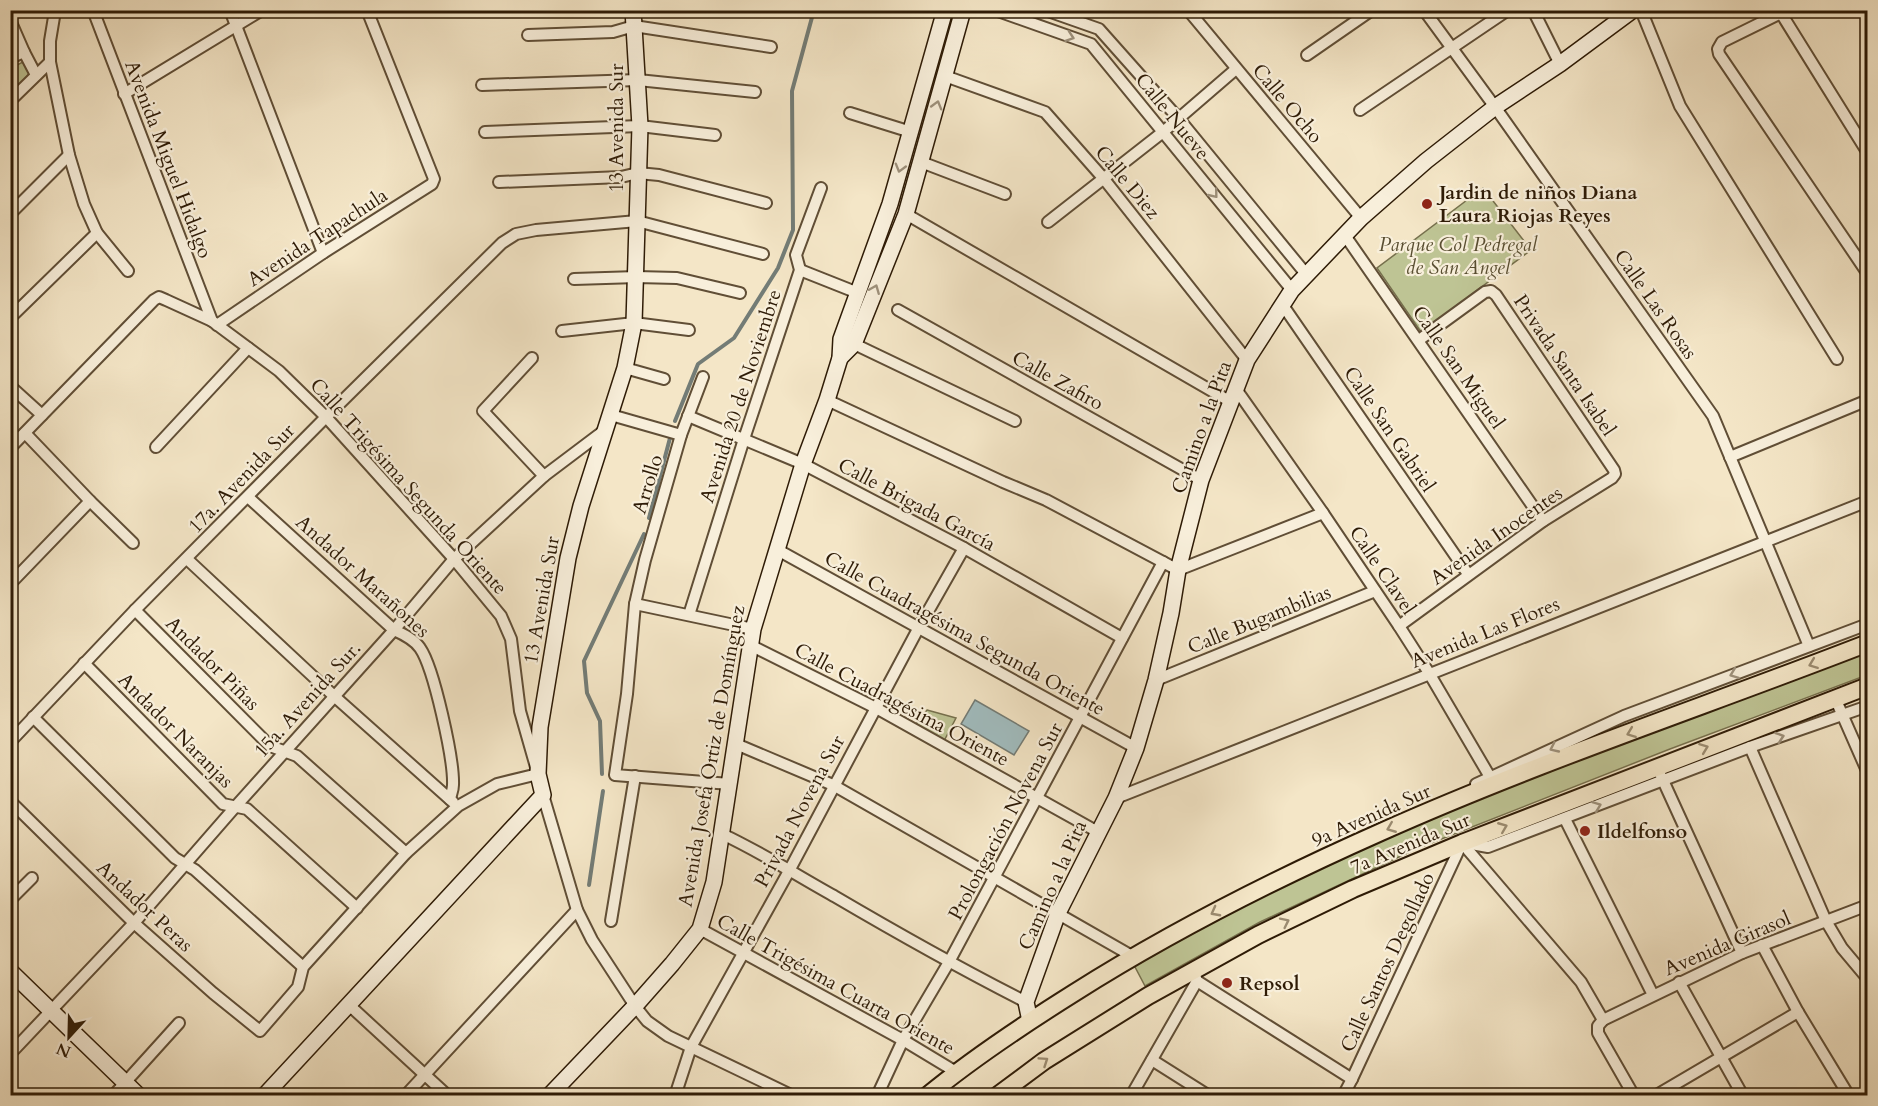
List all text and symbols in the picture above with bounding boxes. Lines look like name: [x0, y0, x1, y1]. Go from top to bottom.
one-way arrow: [1064, 29, 1075, 42]
street label: Avenida Miguel Hidalgo: [118, 56, 219, 262]
street label: Calle Ocho: [1246, 58, 1329, 149]
street label: 13 Avenida Sur: [603, 63, 630, 193]
street label: Calle Nueve: [1129, 67, 1216, 166]
one-way arrow: [930, 100, 942, 111]
street label: Calle Diez: [1089, 140, 1166, 225]
one-way arrow: [895, 163, 908, 173]
place label: Jardin de niños Diana Laura Riojas Reyes: [1436, 179, 1638, 229]
street label: Avenida Tapachula: [242, 182, 393, 293]
one-way arrow: [1207, 187, 1218, 198]
marker: Jardin de niños Diana Laura Riojas Reyes: [1420, 197, 1434, 211]
park label: Parque Col Pedregal de San Angel: [1379, 231, 1538, 281]
street label: Calle Las Rosas: [1608, 244, 1703, 364]
one-way arrow: [868, 284, 880, 295]
street label: Avenida 20 de Noviembre: [693, 286, 788, 506]
street label: Privada Santa Isabel: [1507, 289, 1622, 441]
street label: Calle San Miguel: [1406, 300, 1511, 434]
street label: Calle Zafiro: [1007, 344, 1109, 417]
street label: Camino a la Pita: [1165, 357, 1238, 497]
street label: Calle San Gabriel: [1337, 361, 1442, 497]
street label: Calle Trigésima Segunda Oriente: [304, 372, 513, 601]
street label: 17a. Avenida Sur: [182, 417, 301, 539]
street label: Arrollo: [626, 451, 669, 517]
street label: Calle Brigada García: [833, 452, 1001, 558]
street label: Avenida Inocentes: [1425, 480, 1568, 591]
street label: Andador Marañones: [290, 509, 436, 644]
street label: Calle Clavel: [1343, 521, 1422, 620]
street label: 13 Avenida Sur: [517, 533, 566, 666]
street label: Calle Cuadragésima Segunda Oriente: [820, 545, 1110, 722]
street label: Calle Bugambilias: [1184, 578, 1335, 661]
street label: Avenida Las Flores: [1407, 590, 1564, 675]
street label: Avenida Josefa Ortiz de Domínguez: [672, 603, 751, 909]
street label: Andador Piñas: [160, 610, 266, 716]
street label: 15a. Avenida Sur.: [248, 635, 367, 763]
street label: Calle Cuadragésima Oriente: [790, 636, 1014, 773]
one-way arrow: [1808, 657, 1819, 669]
street label: Andador Naranjas: [112, 667, 239, 794]
one-way arrow: [1729, 667, 1740, 680]
street label: Prolongación Novena Sur: [942, 717, 1069, 925]
one-way arrow: [1626, 726, 1637, 738]
street label: Privada Novena Sur: [748, 730, 851, 892]
one-way arrow: [1774, 732, 1784, 745]
one-way arrow: [1549, 741, 1560, 753]
one-way arrow: [1697, 743, 1708, 755]
street label: 9a Avenida Sur: [1307, 777, 1436, 854]
one-way arrow: [1591, 801, 1602, 813]
street label: 7a Avenida Sur: [1346, 806, 1475, 881]
street label: Camino a la Pita: [1012, 816, 1093, 954]
place label: Ildelfonso: [1597, 818, 1687, 845]
one-way arrow: [1386, 821, 1397, 833]
one-way arrow: [1496, 822, 1507, 834]
marker: Ildelfonso: [1578, 824, 1592, 838]
street label: Andador Peras: [91, 855, 199, 958]
street label: Calle Santos Degollado: [1334, 868, 1441, 1056]
one-way arrow: [1210, 905, 1221, 916]
street label: Avenida Girasol: [1660, 905, 1795, 982]
street label: Calle Trigésima Cuarta Oriente: [712, 908, 960, 1061]
one-way arrow: [1279, 917, 1290, 929]
place label: Repsol: [1239, 970, 1300, 997]
marker: Repsol: [1220, 976, 1234, 990]
north arrow: [39, 1007, 99, 1067]
text: N: [53, 1037, 74, 1063]
one-way arrow: [1037, 1057, 1048, 1068]

